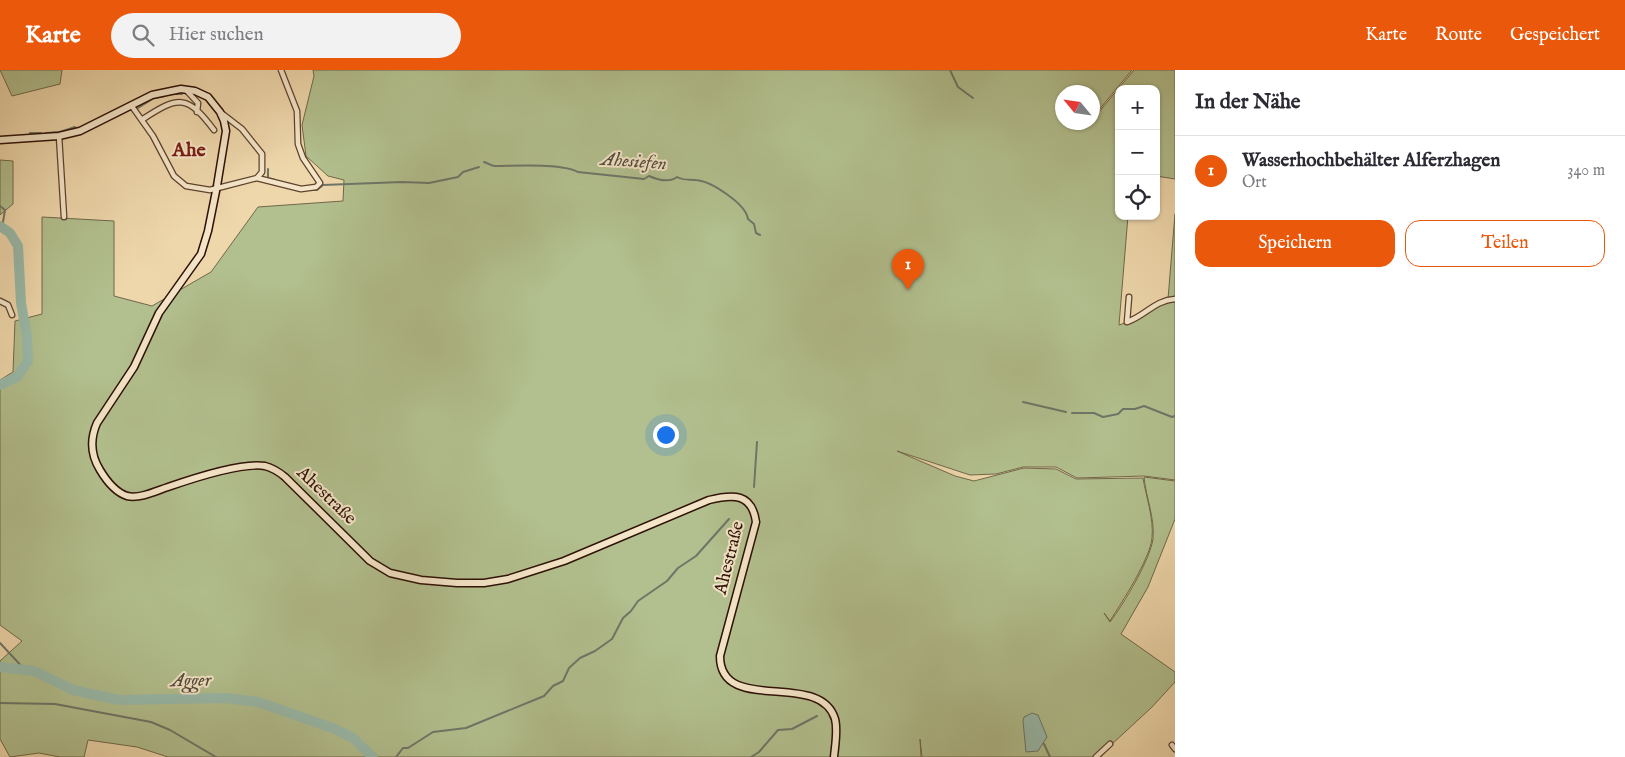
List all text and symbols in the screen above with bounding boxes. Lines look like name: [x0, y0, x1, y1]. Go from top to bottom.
search box: [111, 13, 461, 58]
text: Karte: [25, 20, 81, 51]
icon: search: [129, 21, 157, 49]
text: Hier suchen: [169, 23, 264, 47]
text: Karte: [1365, 24, 1407, 47]
text: Route: [1435, 24, 1482, 47]
text: Gespeichert: [1510, 24, 1600, 47]
north arrow: [1055, 85, 1100, 130]
map controls: [1115, 85, 1160, 220]
button: +: [1115, 85, 1160, 130]
text: In der Nähe: [1195, 89, 1301, 116]
button: −: [1115, 130, 1160, 175]
district label: Ahe: [171, 138, 206, 163]
water label: Ahesiefen: [598, 148, 668, 176]
text: Wasserhochbehälter Alferzhagen: [1242, 149, 1500, 173]
text: 1: [1208, 161, 1214, 181]
text: 340 m: [1567, 161, 1605, 181]
text: Ort: [1242, 173, 1267, 193]
button: locate: [1115, 175, 1160, 220]
button: Speichern: [1195, 220, 1395, 267]
button: Teilen: [1405, 220, 1605, 267]
pin: 1: [892, 249, 924, 290]
your location: [653, 422, 679, 448]
street label: Ahestraße: [291, 461, 361, 530]
street label: Ahestraße: [710, 519, 750, 598]
water label: Agger: [169, 669, 213, 693]

